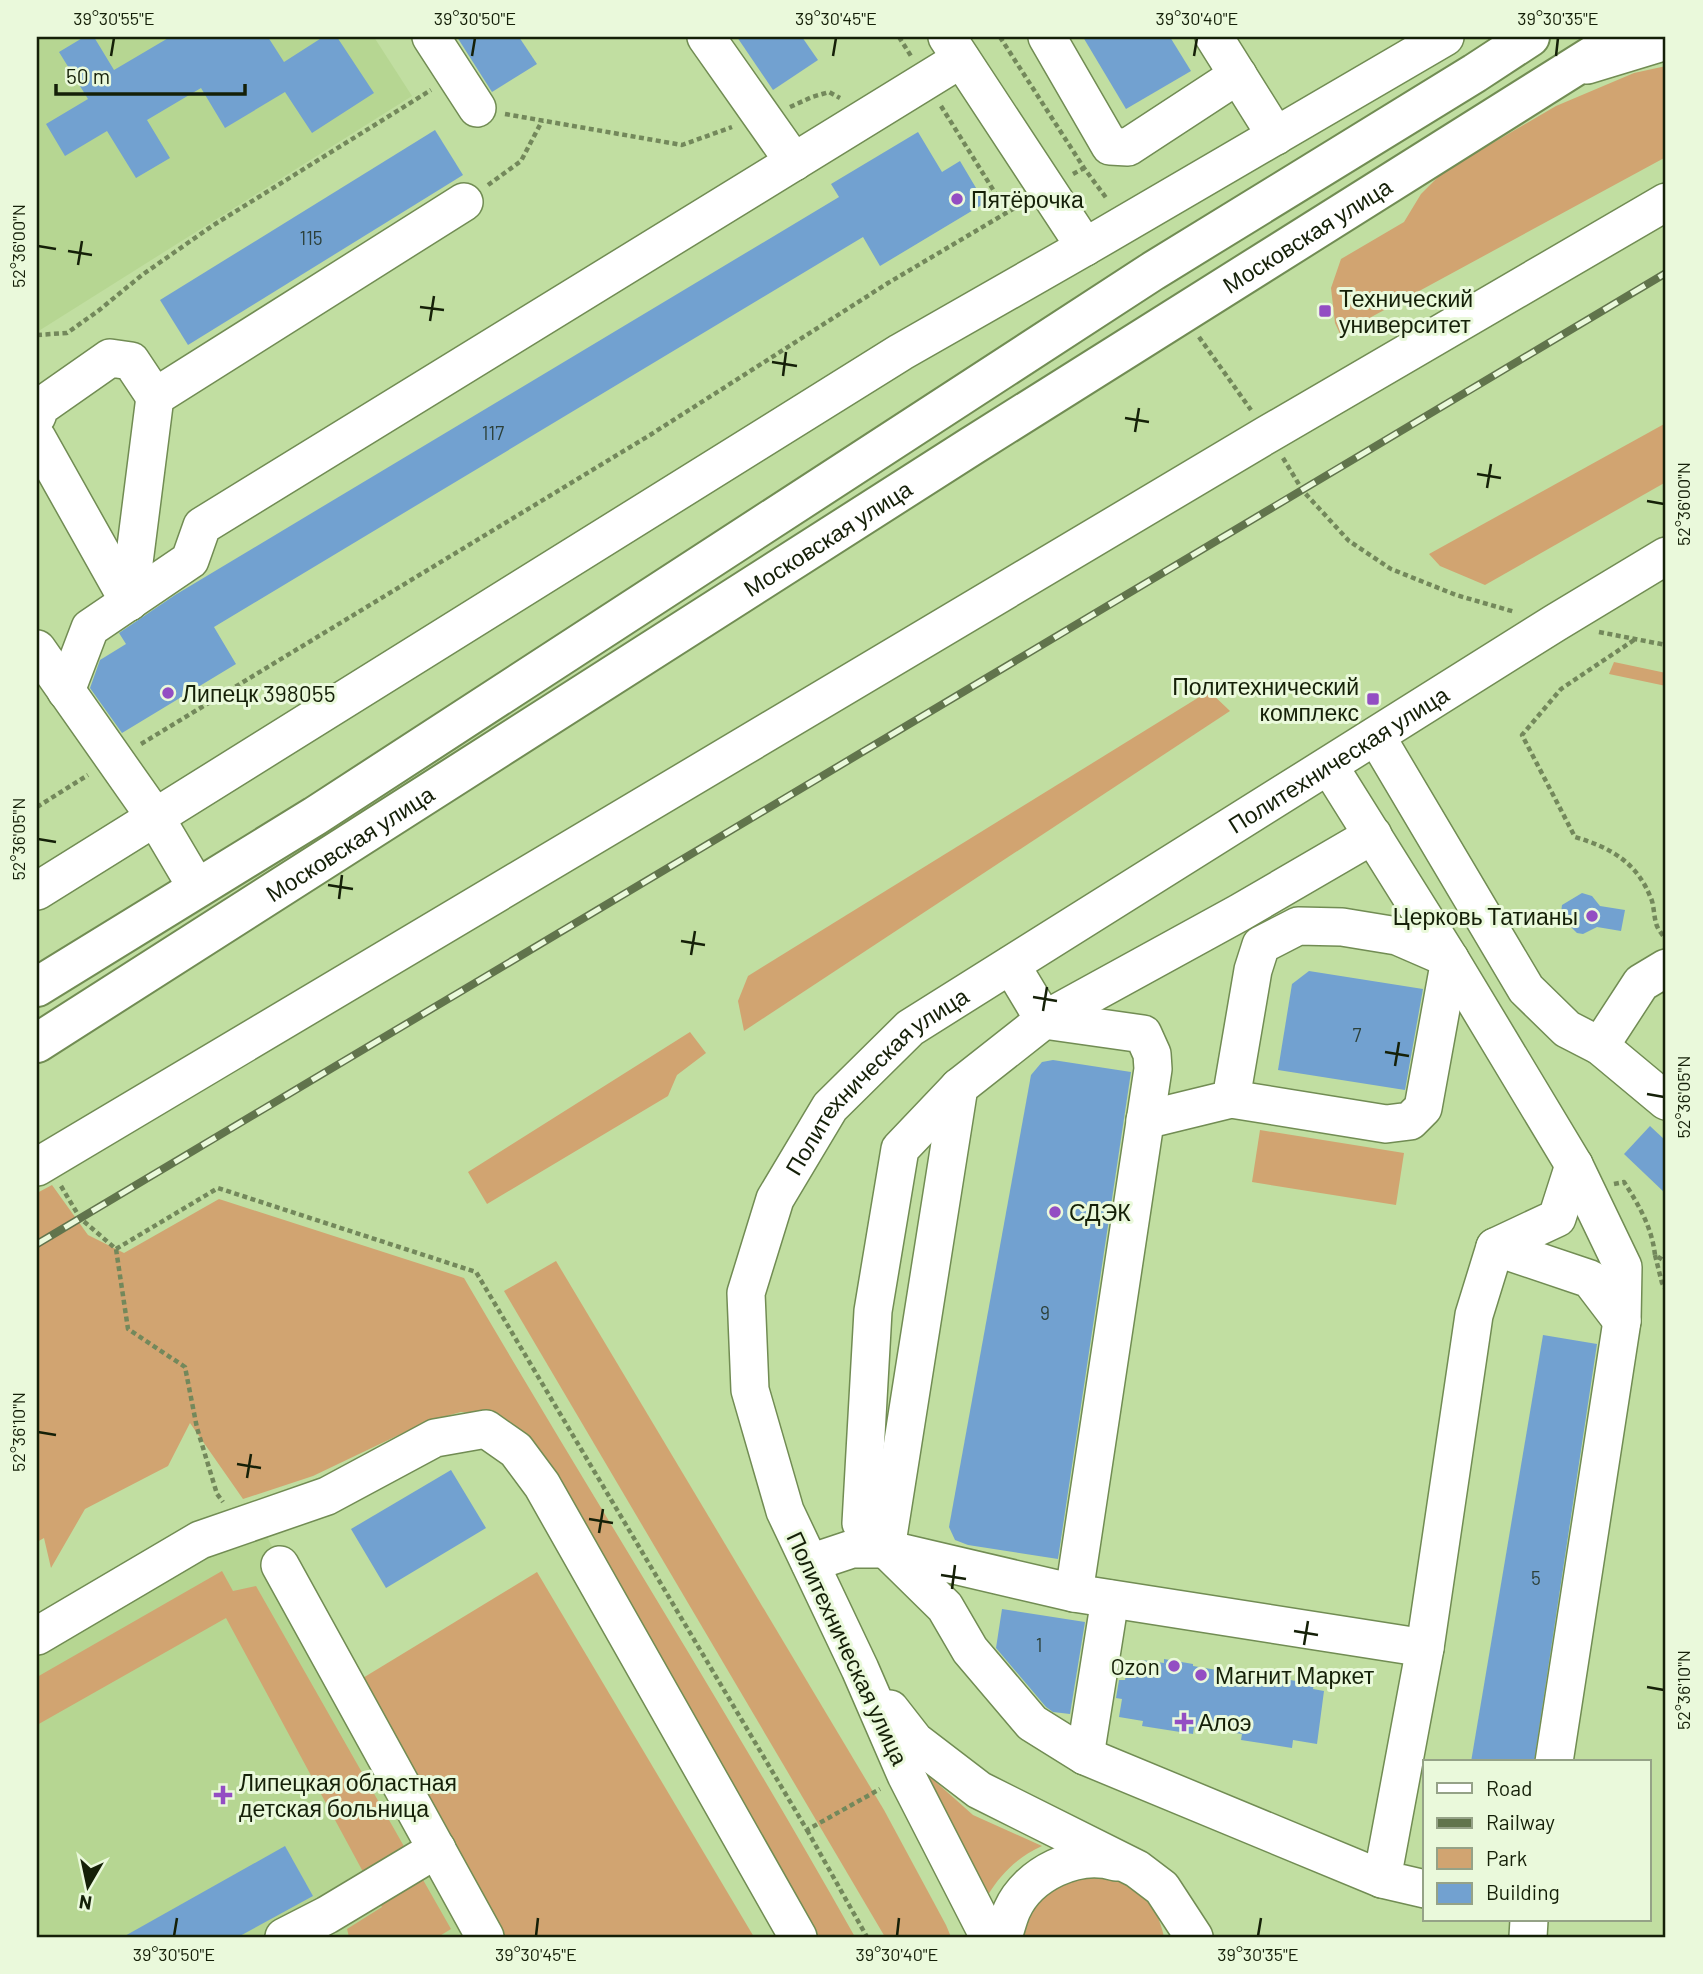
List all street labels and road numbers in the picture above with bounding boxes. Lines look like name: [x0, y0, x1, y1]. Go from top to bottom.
street label: Московская улица: [1217, 172, 1397, 299]
street label: Московская улица: [738, 474, 917, 602]
street label: Политехническая улица: [1223, 679, 1454, 839]
street label: Московская улица: [260, 779, 439, 907]
street label: Политехническая улица: [779, 981, 973, 1180]
street label: Политехническая улица: [782, 1527, 915, 1769]

